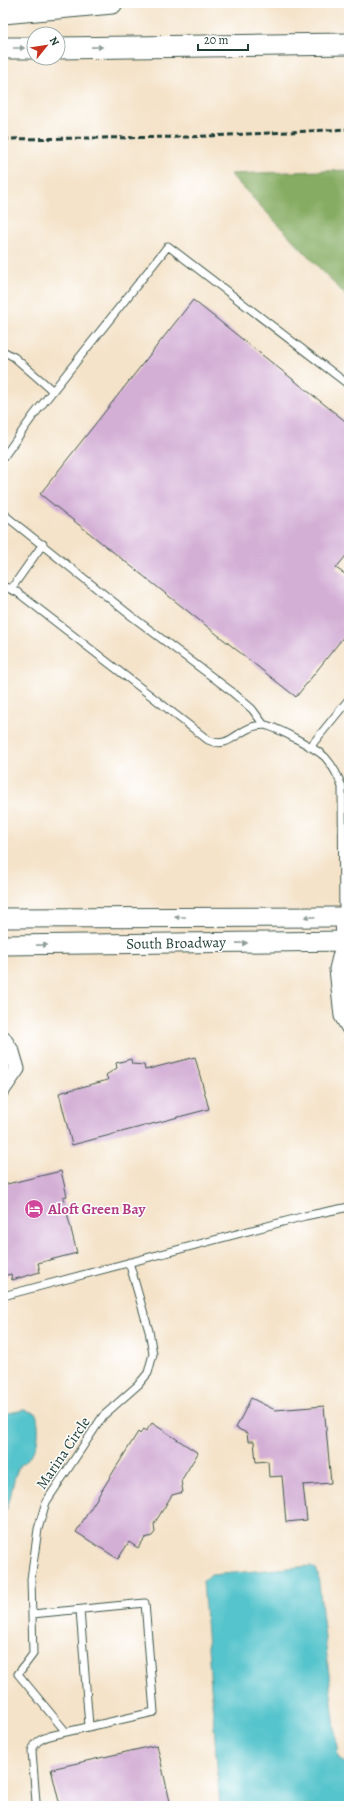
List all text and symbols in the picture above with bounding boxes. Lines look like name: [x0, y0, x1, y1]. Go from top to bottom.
north arrow: [26, 26, 66, 66]
scale bar: [198, 26, 248, 52]
text: 20 m: [204, 32, 228, 48]
text: N: [46, 34, 63, 48]
one-way arrow: [91, 44, 104, 50]
one-way arrow: [12, 45, 25, 51]
one-way arrow: [174, 914, 186, 921]
one-way arrow: [303, 914, 316, 920]
street label: South Broadway: [126, 932, 226, 954]
one-way arrow: [236, 939, 248, 946]
one-way arrow: [36, 942, 49, 948]
hotel icon: Aloft Green Bay: [23, 1198, 45, 1220]
place label: Aloft Green Bay: [47, 1199, 146, 1219]
street label: Marina Circle: [31, 1413, 95, 1493]

